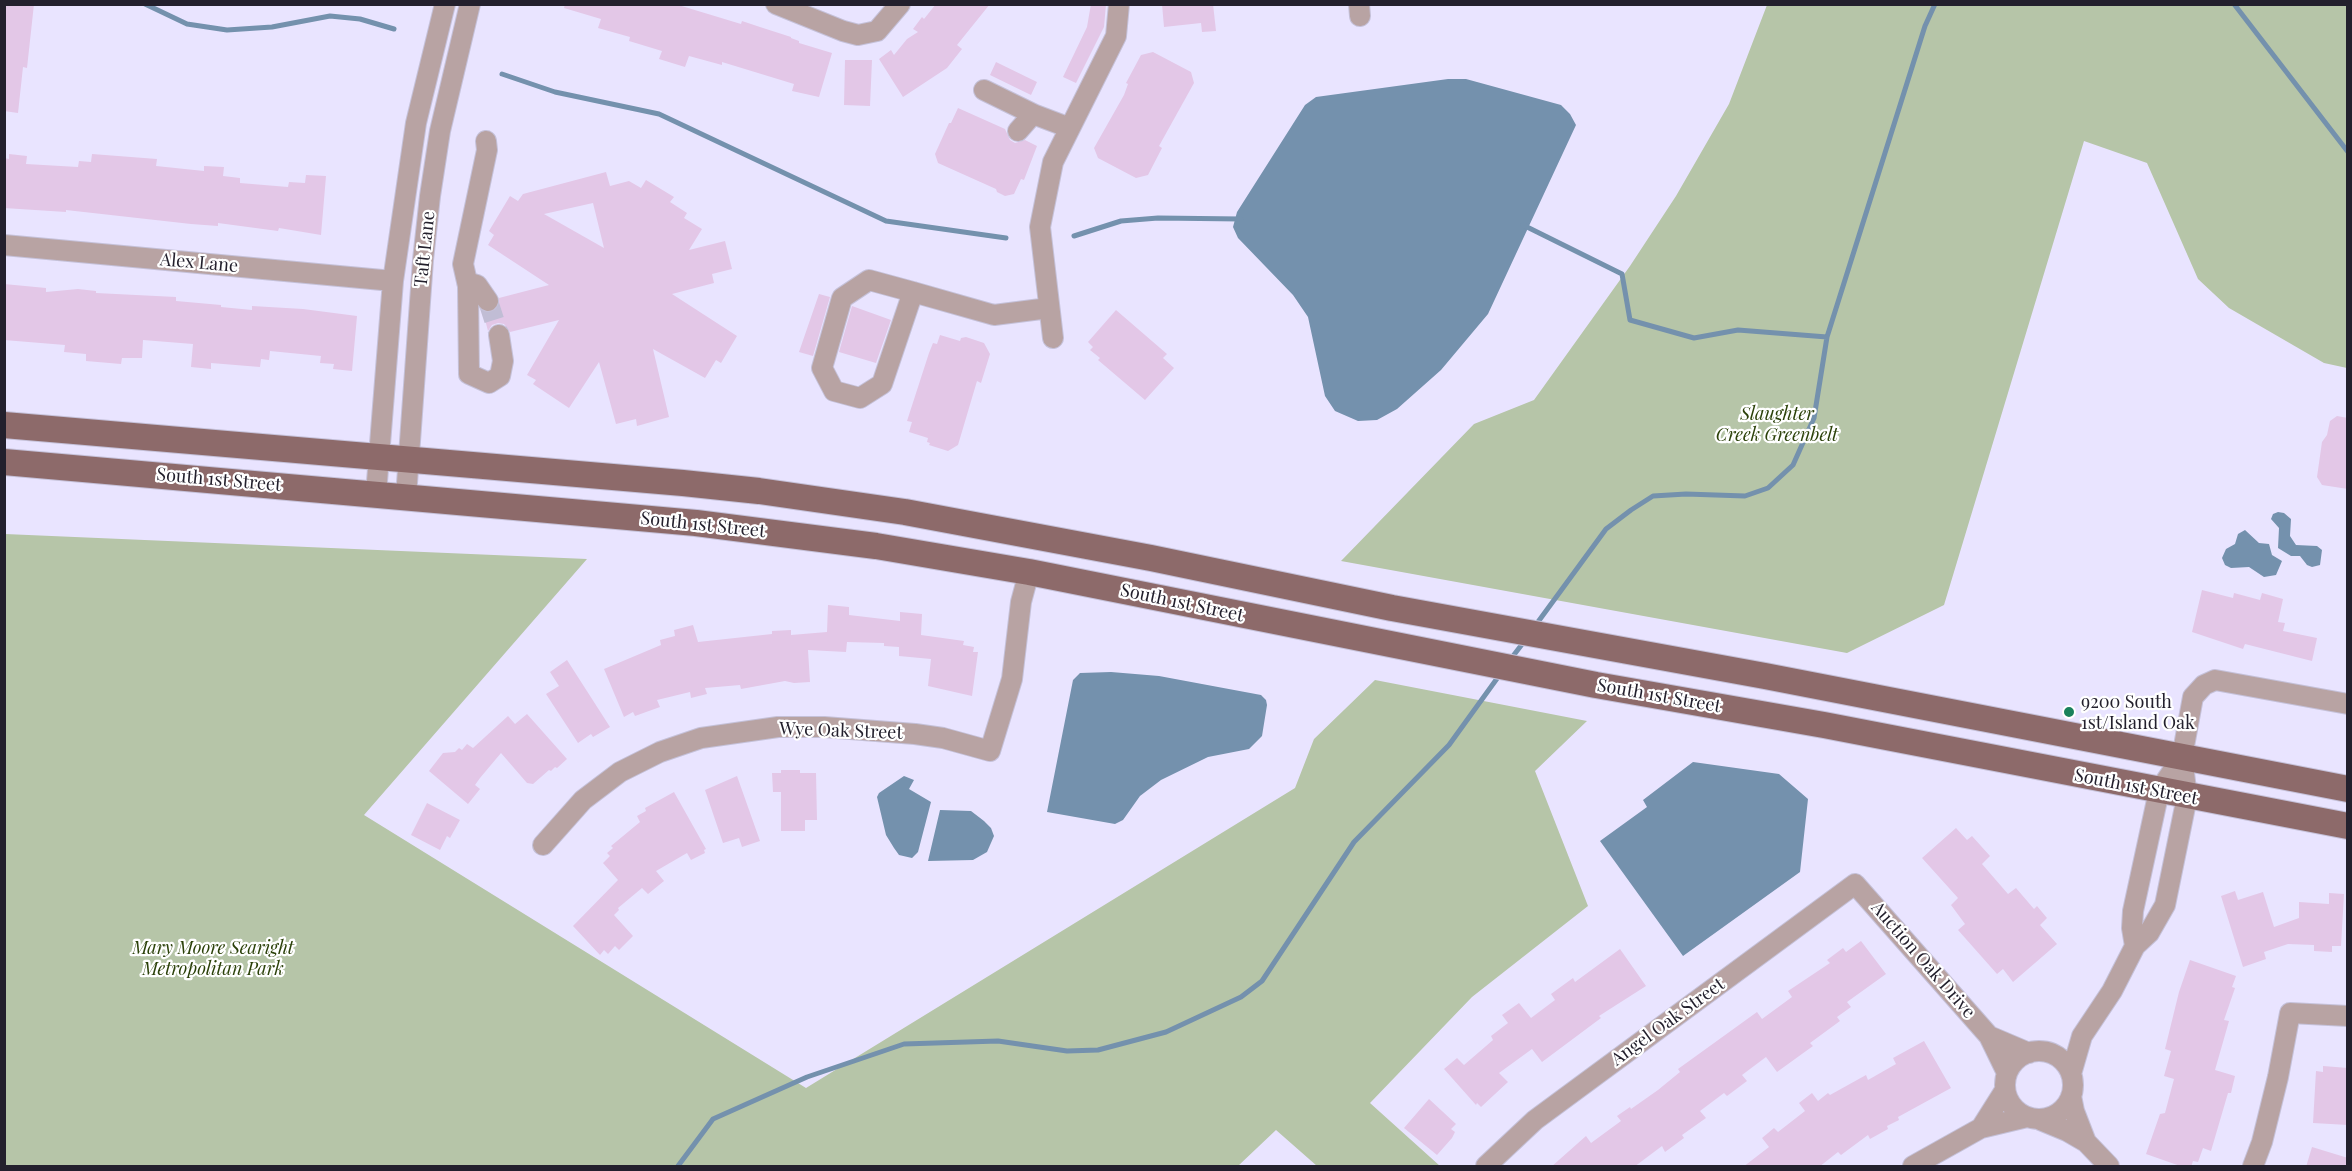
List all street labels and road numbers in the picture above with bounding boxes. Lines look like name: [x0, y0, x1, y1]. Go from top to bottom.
street label: Taft Lane: [410, 210, 440, 288]
street label: Alex Lane: [159, 249, 239, 277]
street label: South 1st Street: [156, 464, 282, 496]
street label: South 1st Street: [640, 508, 766, 542]
street label: South 1st Street: [1118, 579, 1246, 627]
street label: South 1st Street: [1595, 674, 1723, 718]
street label: Wye Oak Street: [779, 718, 903, 744]
street label: South 1st Street: [2072, 764, 2200, 810]
street label: Auction Oak Drive: [1866, 897, 1980, 1023]
street label: Angel Oak Street: [1607, 974, 1729, 1070]

